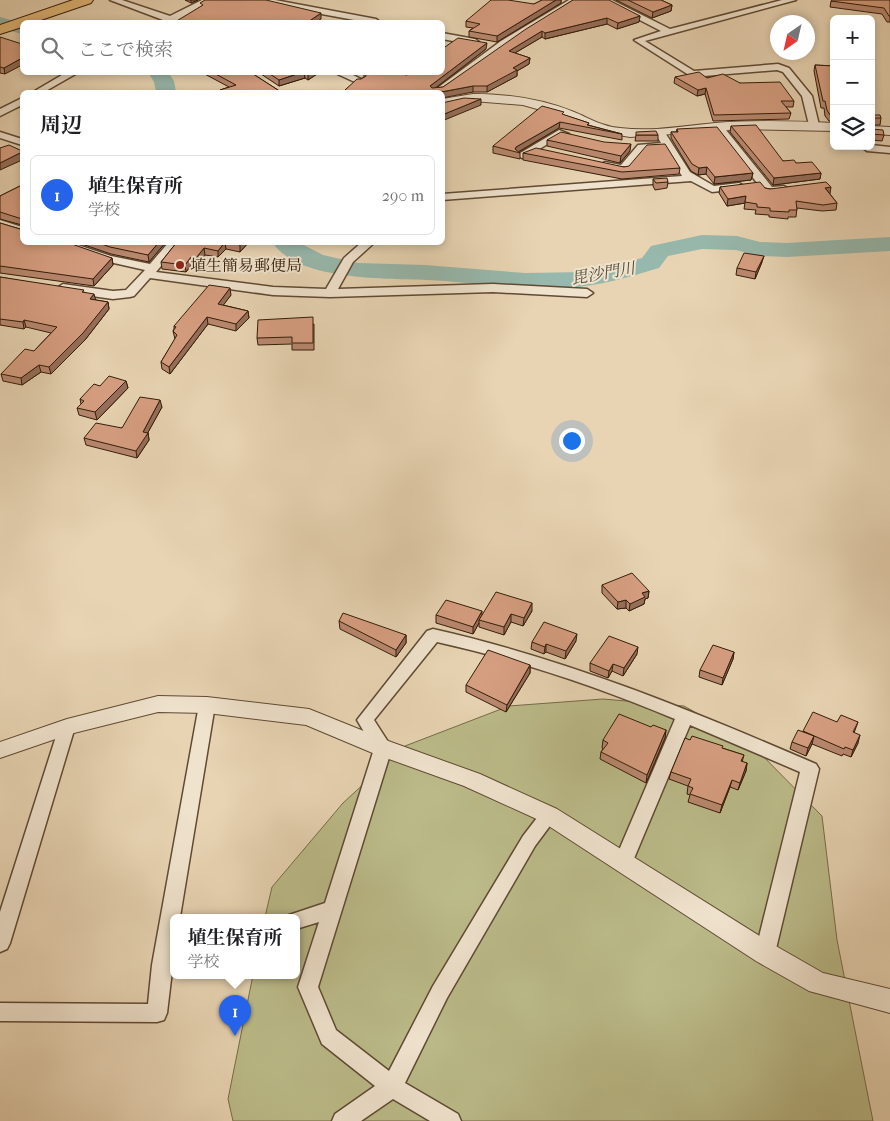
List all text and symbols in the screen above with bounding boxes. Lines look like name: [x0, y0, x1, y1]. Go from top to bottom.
north arrow: [770, 15, 815, 60]
map controls: [830, 15, 875, 150]
button: +: [830, 15, 875, 60]
search box: [20, 20, 445, 75]
icon: search: [38, 34, 66, 62]
text: ここで検索: [78, 39, 173, 61]
button: −: [830, 60, 875, 105]
button: layers: [830, 105, 875, 150]
text: 周辺: [40, 113, 82, 137]
text: 埴生保育所: [88, 175, 183, 197]
text: 1: [54, 186, 60, 205]
text: 290 m: [382, 186, 424, 205]
text: 学校: [88, 200, 120, 219]
place label: 埴生簡易郵便局: [190, 256, 302, 275]
water label: 毘沙門川: [570, 258, 638, 288]
marker: 埴生簡易郵便局: [174, 259, 186, 271]
your location: [559, 428, 585, 454]
popup: [170, 914, 300, 979]
text: 埴生保育所: [187, 927, 283, 949]
text: 学校: [187, 952, 220, 971]
pin: 1: [219, 995, 251, 1036]

